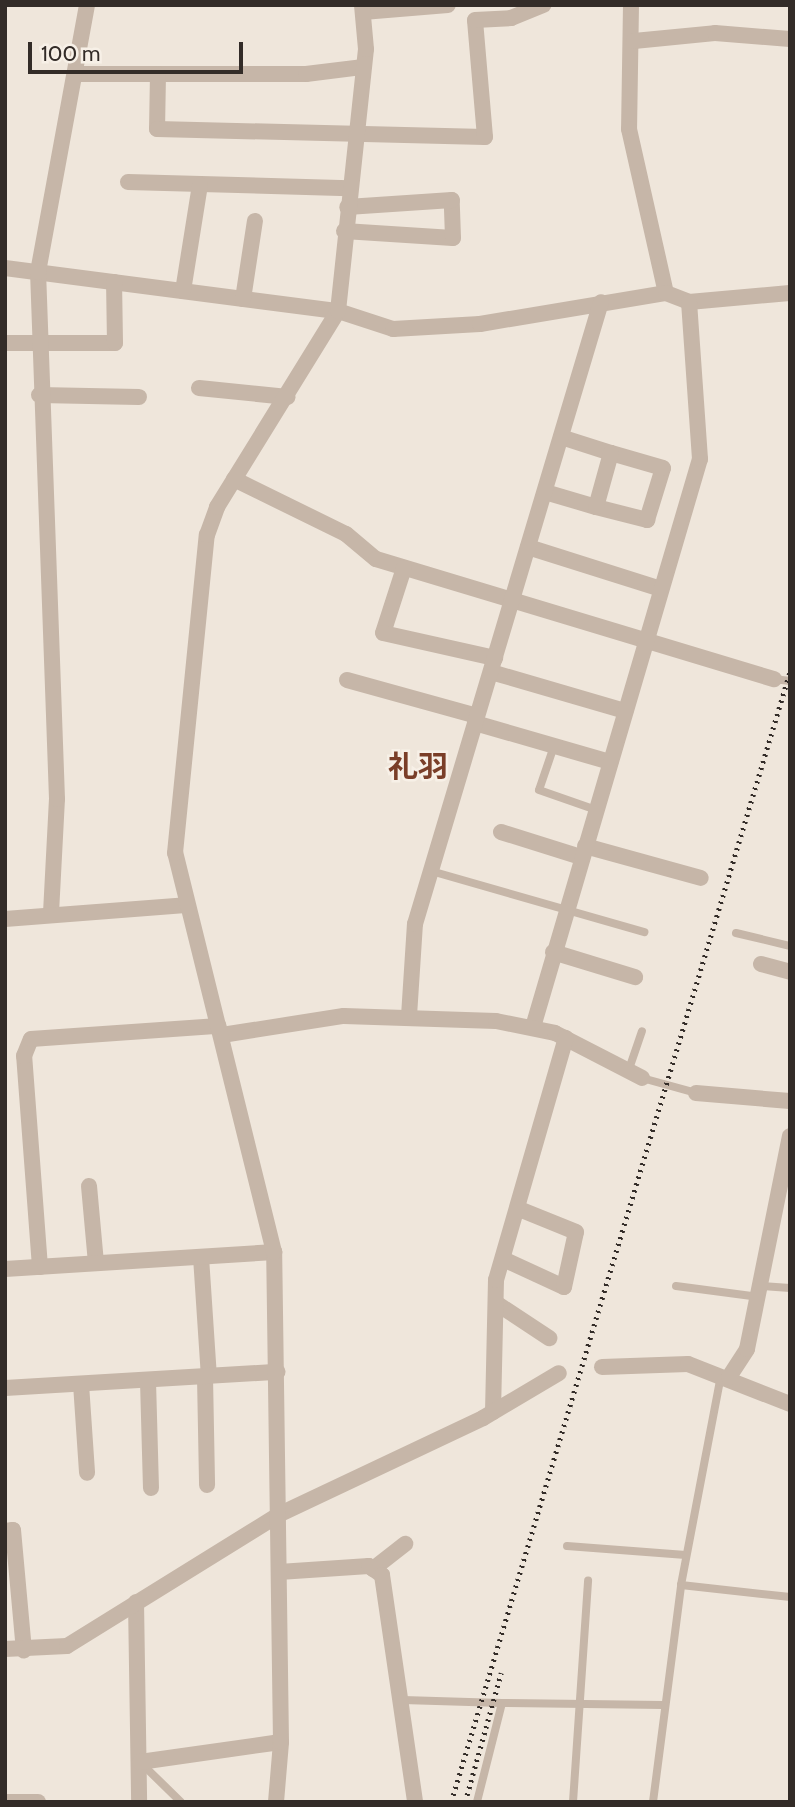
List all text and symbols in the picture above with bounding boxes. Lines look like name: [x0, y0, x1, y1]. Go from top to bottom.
scale bar: [32, 28, 247, 72]
text: 100 m: [41, 41, 100, 66]
district label: 礼羽: [388, 749, 448, 785]

